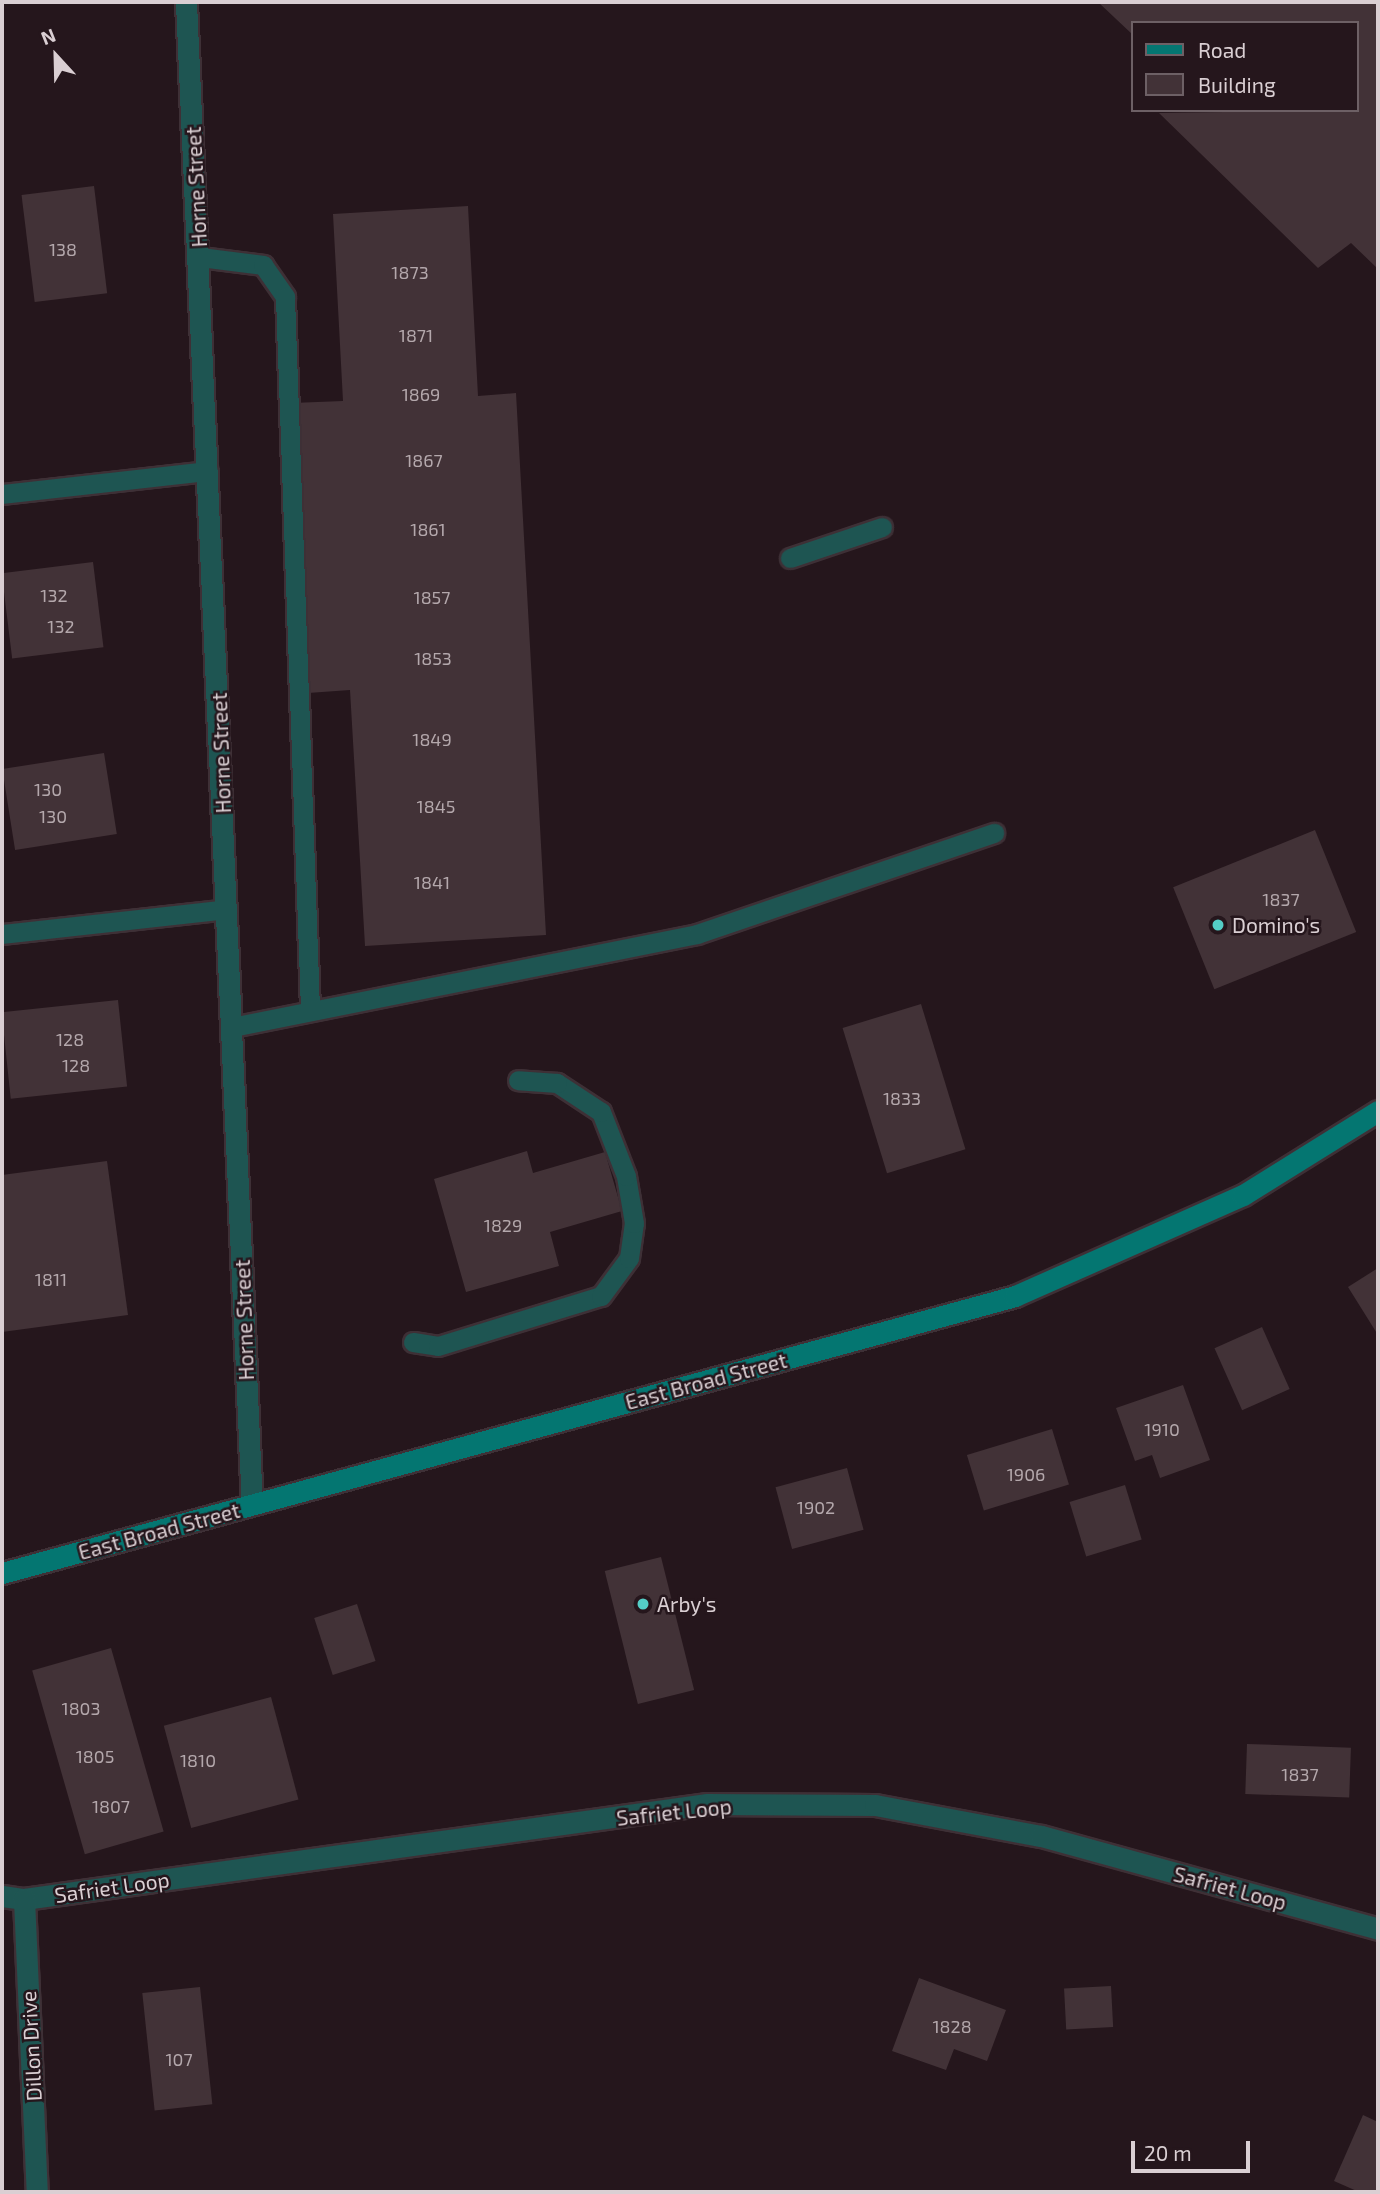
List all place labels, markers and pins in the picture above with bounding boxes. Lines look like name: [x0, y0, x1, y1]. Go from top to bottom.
place label: Domino's: [1232, 912, 1320, 938]
marker: Domino's: [1210, 917, 1226, 933]
place label: Arby's: [657, 1591, 717, 1617]
marker: Arby's: [635, 1596, 651, 1612]

